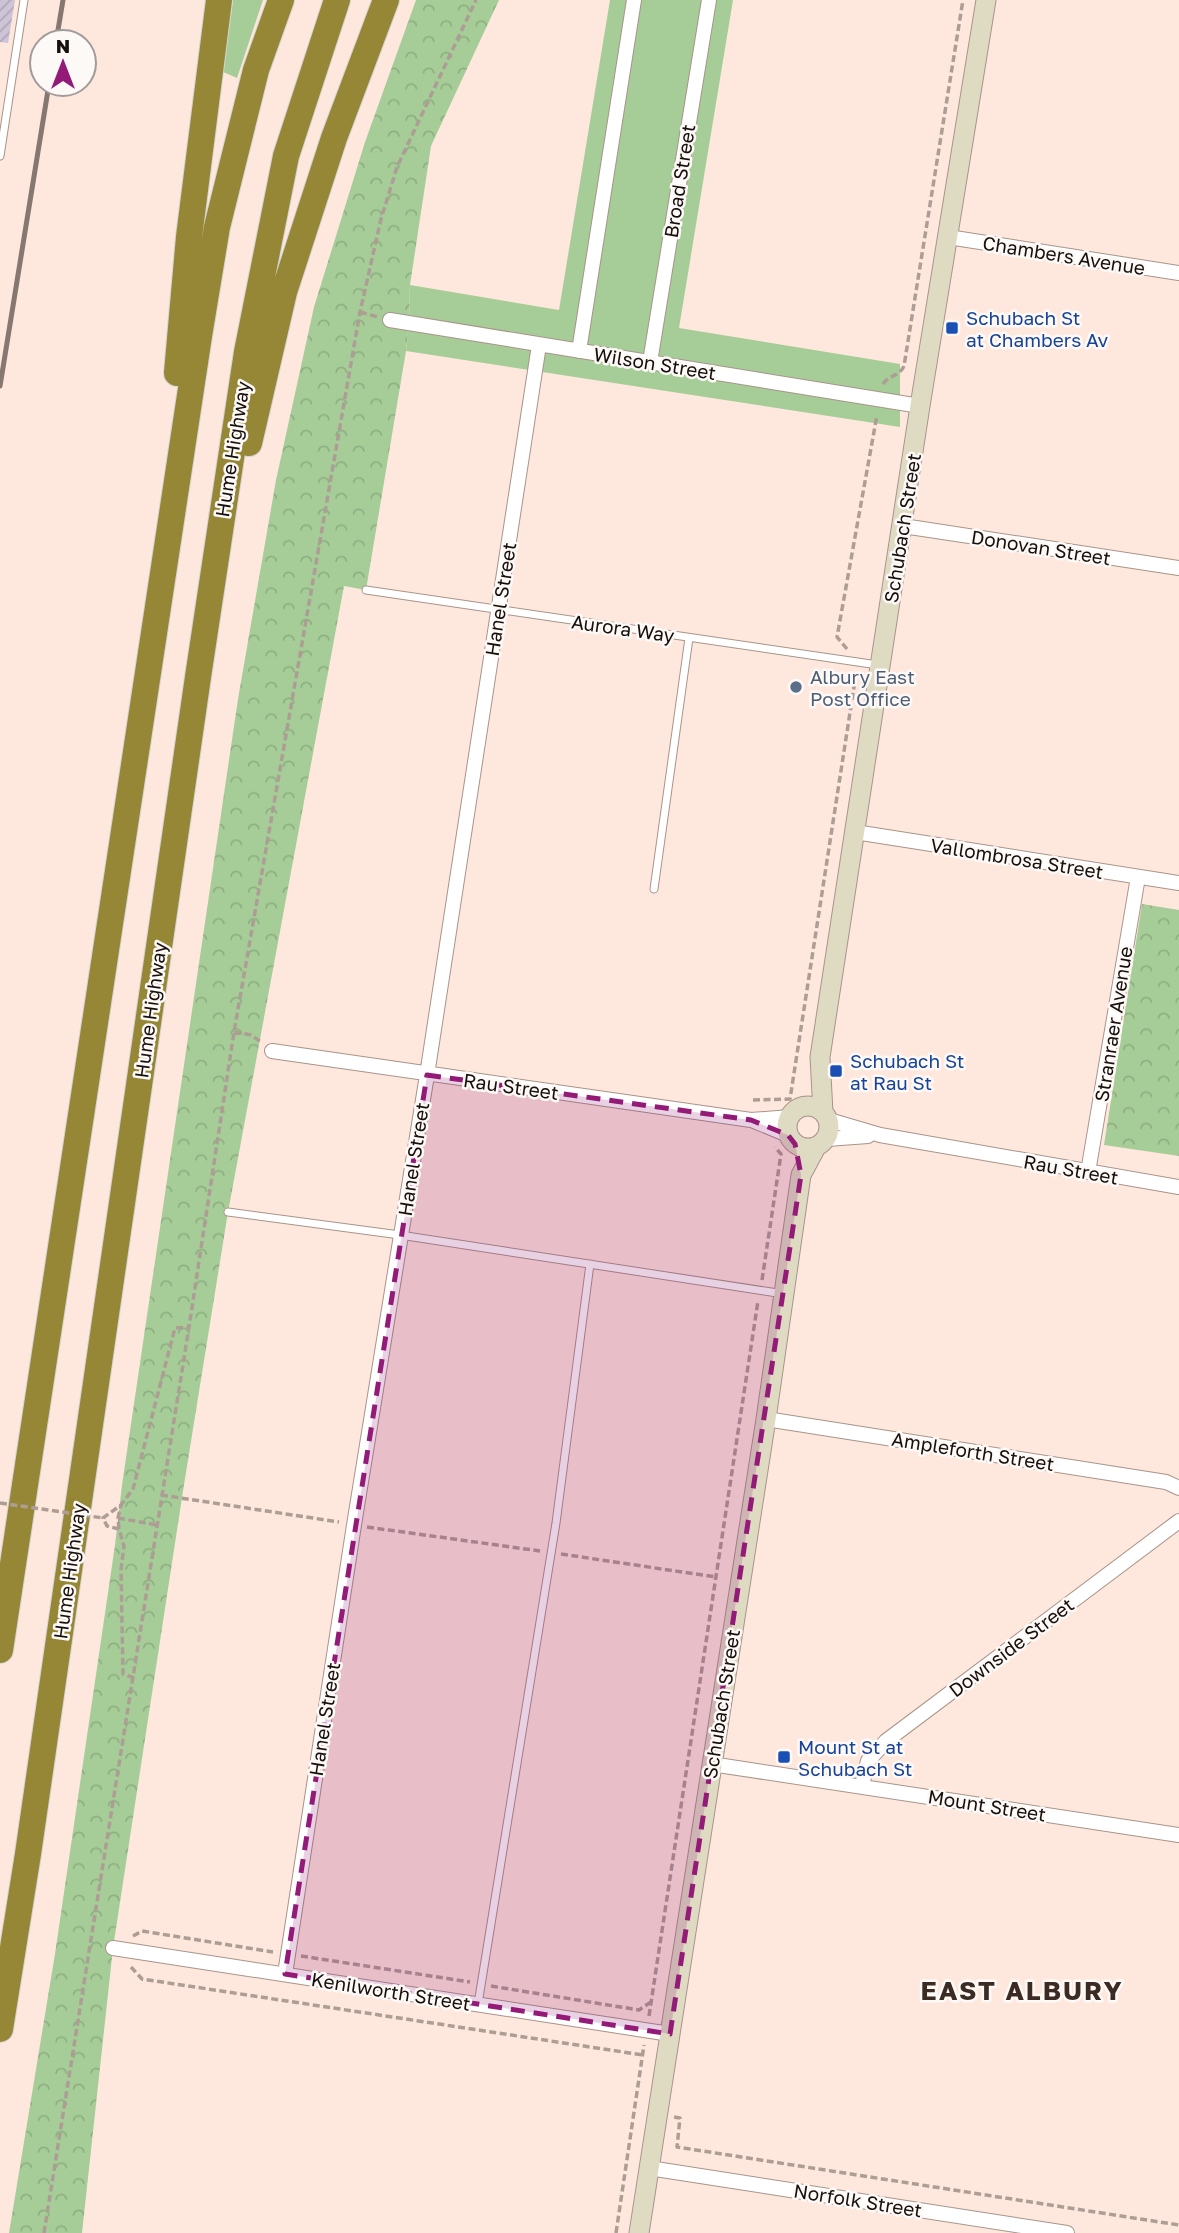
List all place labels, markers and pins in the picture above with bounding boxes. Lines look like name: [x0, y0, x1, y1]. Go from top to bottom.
place label: Schubach St at Chambers Av: [966, 306, 1109, 351]
marker: Schubach St at Chambers Av: [944, 320, 960, 336]
place label: Albury East Post Office: [810, 665, 915, 710]
marker: Albury East Post Office: [788, 679, 804, 695]
place label: Schubach St at Rau St: [850, 1049, 964, 1094]
marker: Schubach St at Rau St: [828, 1063, 844, 1079]
place label: Mount St at Schubach St: [798, 1735, 912, 1780]
marker: Mount St at Schubach St: [776, 1749, 792, 1765]

